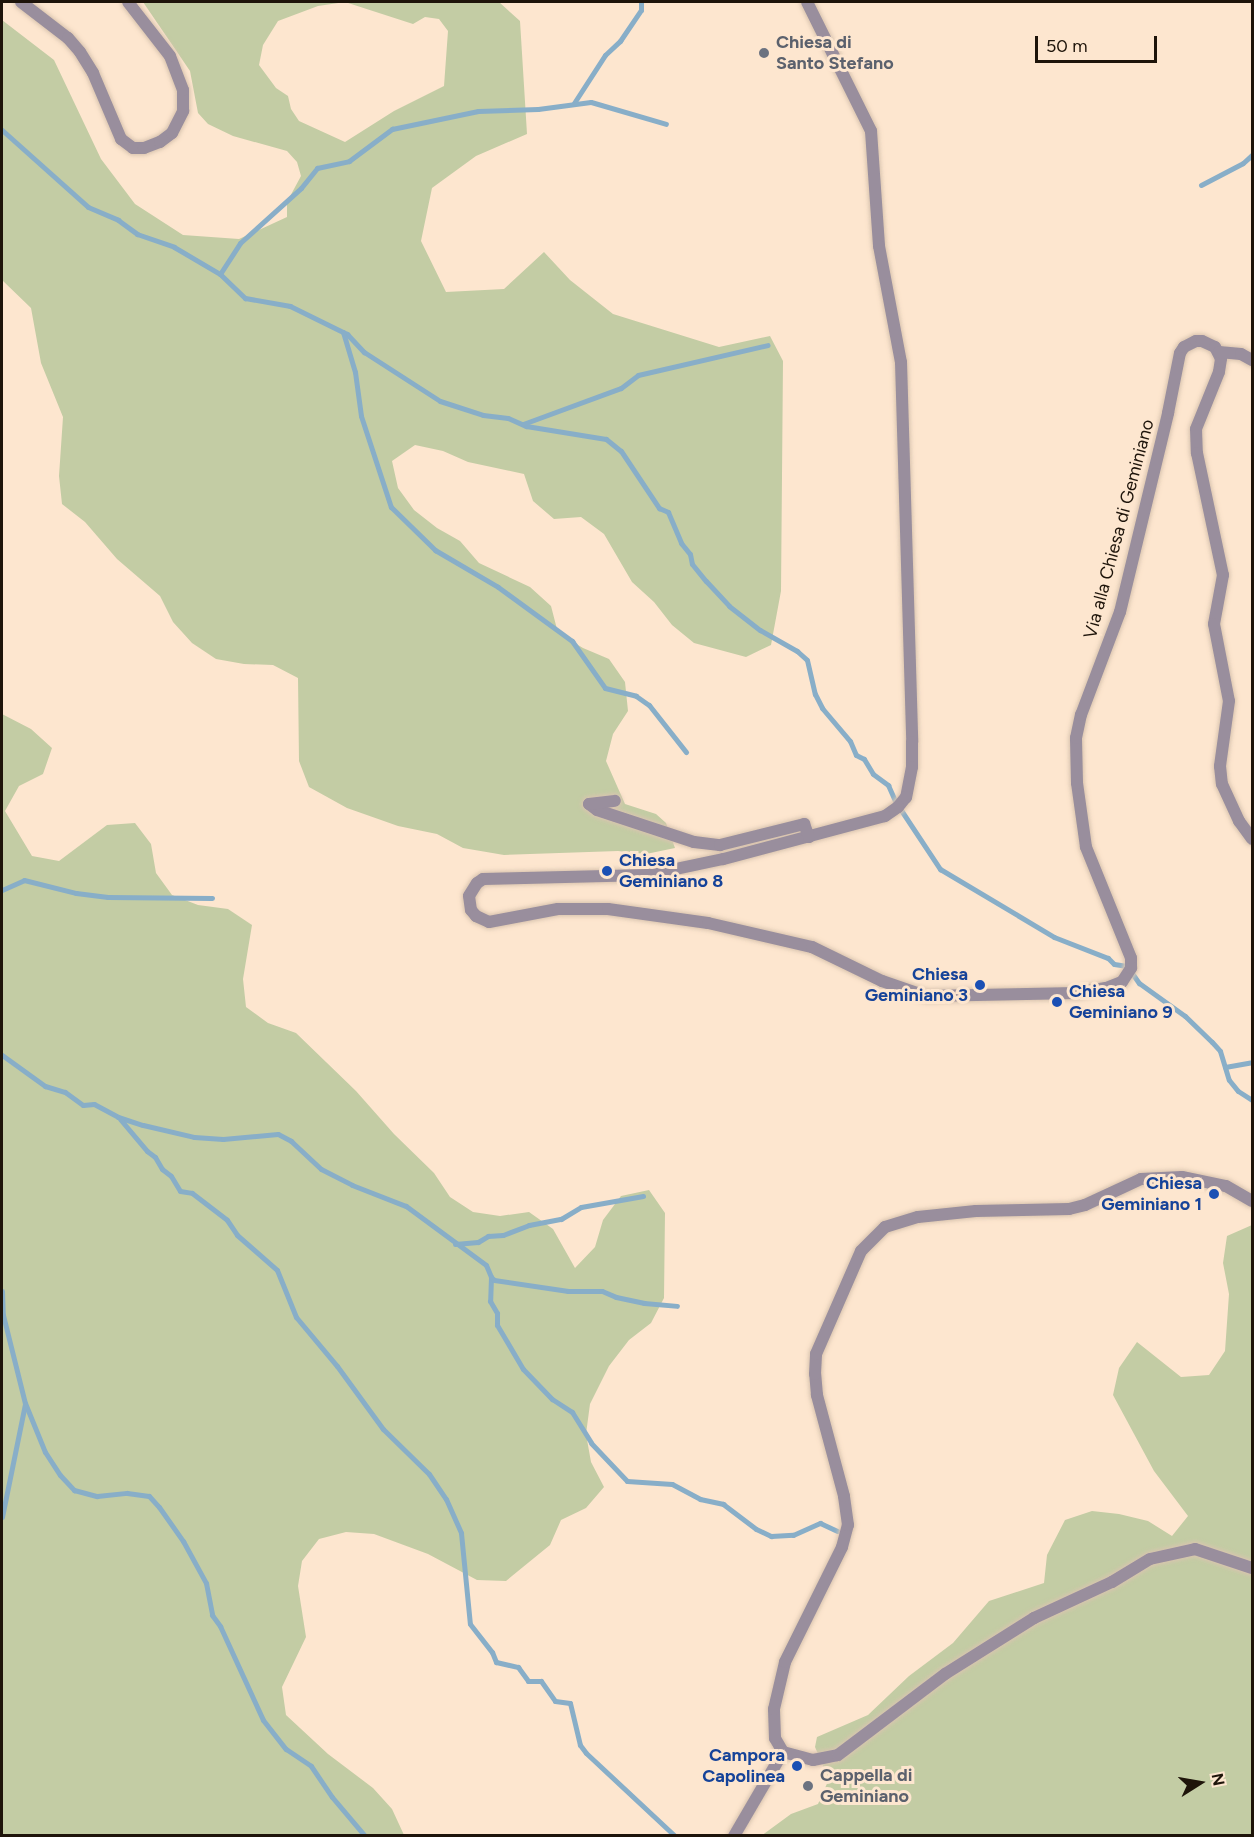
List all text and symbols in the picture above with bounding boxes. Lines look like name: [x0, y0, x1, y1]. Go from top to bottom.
scale bar: [1038, 24, 1160, 62]
place label: Chiesa di Santo Stefano: [776, 32, 894, 74]
text: 50 m: [1046, 35, 1088, 57]
marker: Chiesa di Santo Stefano: [757, 46, 771, 60]
street label: Via alla Chiesa di Geminiano: [1079, 417, 1159, 641]
place label: Chiesa Geminiano 8: [619, 850, 723, 892]
marker: Chiesa Geminiano 8: [600, 864, 614, 878]
place label: Chiesa Geminiano 3: [865, 964, 968, 1006]
marker: Chiesa Geminiano 3: [973, 978, 987, 992]
place label: Chiesa Geminiano 9: [1069, 981, 1173, 1024]
marker: Chiesa Geminiano 9: [1050, 995, 1064, 1009]
place label: Chiesa Geminiano 1: [1101, 1173, 1202, 1216]
marker: Chiesa Geminiano 1: [1207, 1187, 1221, 1201]
place label: Campora Capolinea: [702, 1745, 785, 1788]
north arrow: [1170, 1753, 1230, 1813]
marker: Campora Capolinea: [790, 1759, 804, 1773]
place label: Cappella di Geminiano: [820, 1765, 912, 1808]
text: N: [1208, 1772, 1229, 1787]
marker: Cappella di Geminiano: [801, 1779, 815, 1793]

